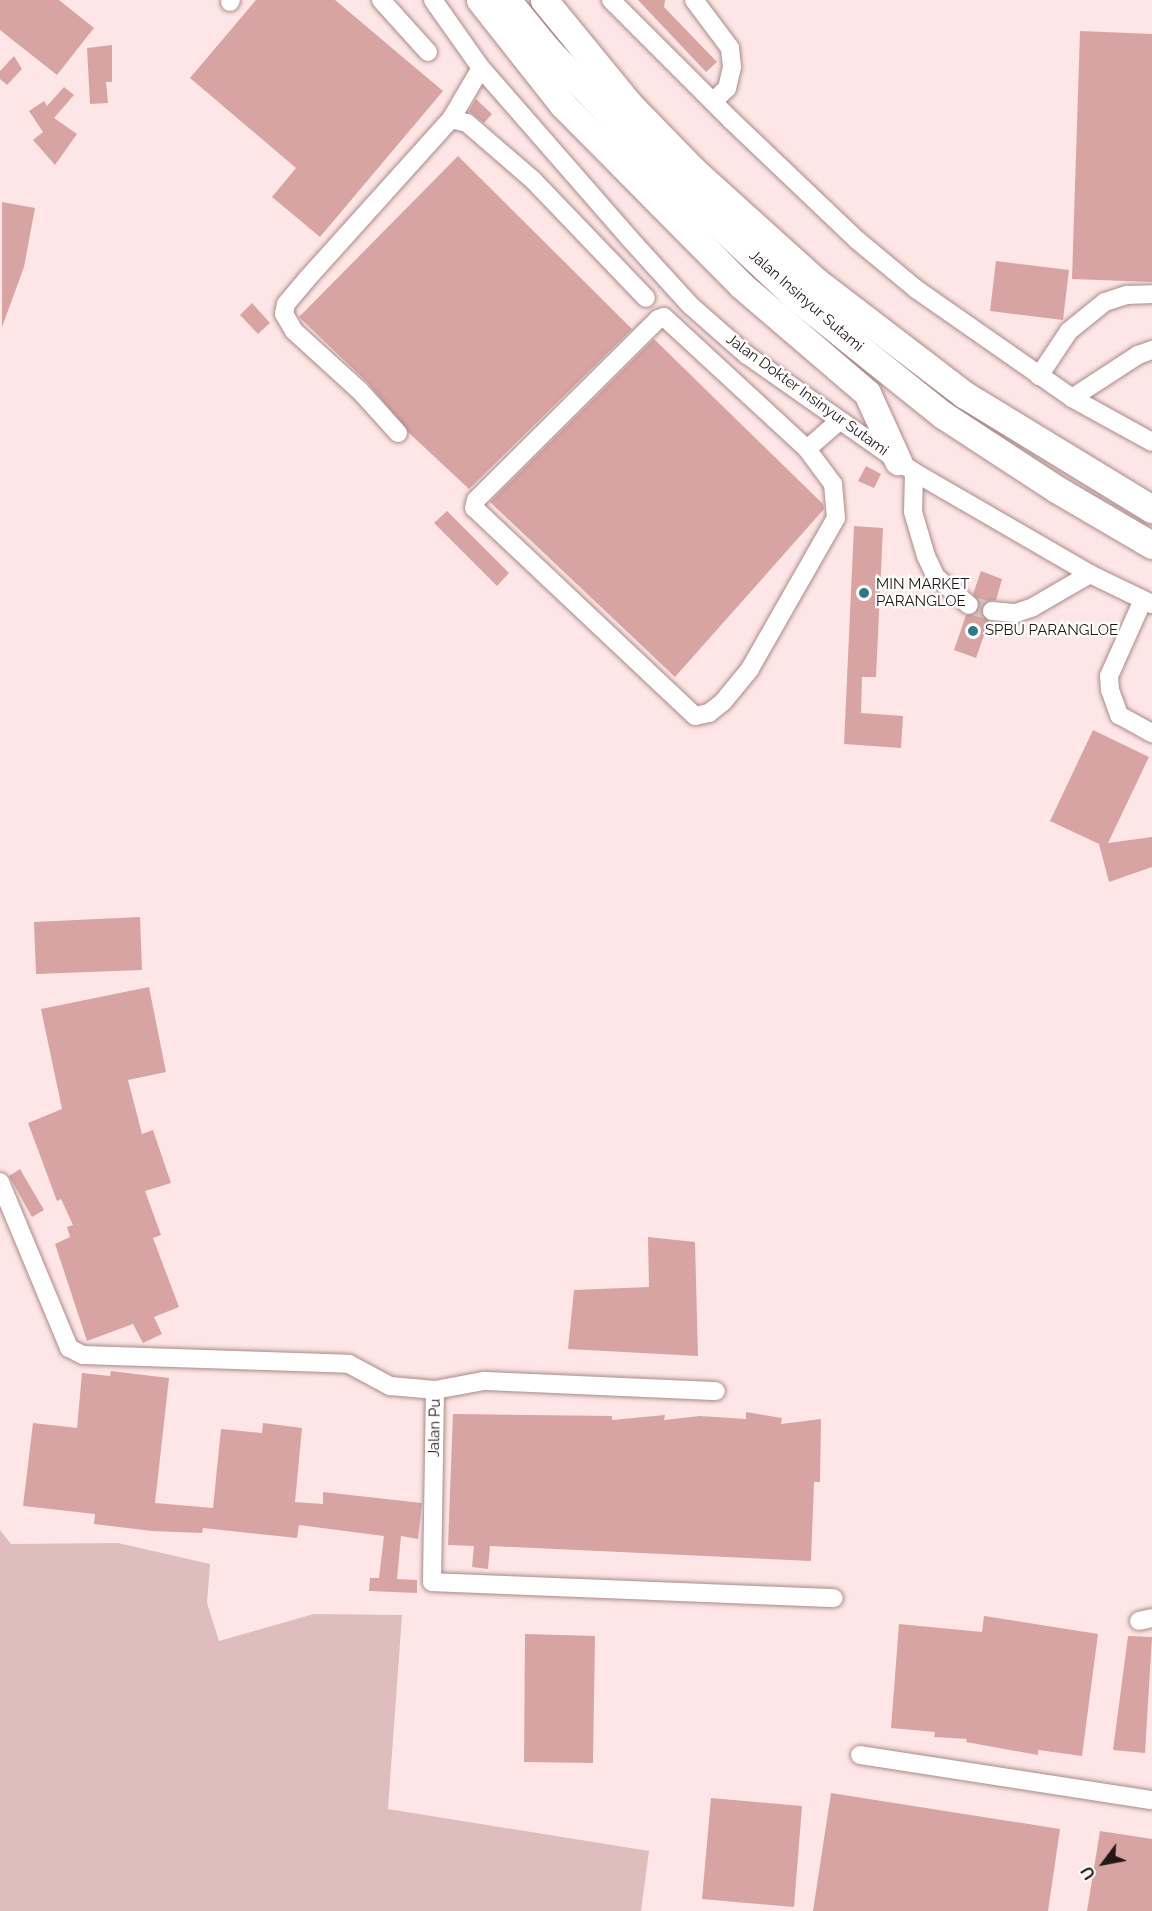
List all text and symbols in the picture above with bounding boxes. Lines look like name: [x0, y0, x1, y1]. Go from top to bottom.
street label: Jalan Insinyur Sutami: [745, 246, 867, 356]
street label: Jalan Dokter Insinyur Sutami: [722, 330, 892, 460]
place label: MIN MARKET PARANGLOE: [876, 575, 969, 610]
marker: MIN MARKET PARANGLOE: [857, 586, 871, 600]
place label: SPBU PARANGLOE: [985, 622, 1118, 640]
marker: SPBU PARANGLOE: [966, 624, 980, 638]
street label: Jalan Pu: [425, 1399, 445, 1457]
north arrow: [1074, 1833, 1134, 1893]
text: U: [1077, 1863, 1100, 1883]

